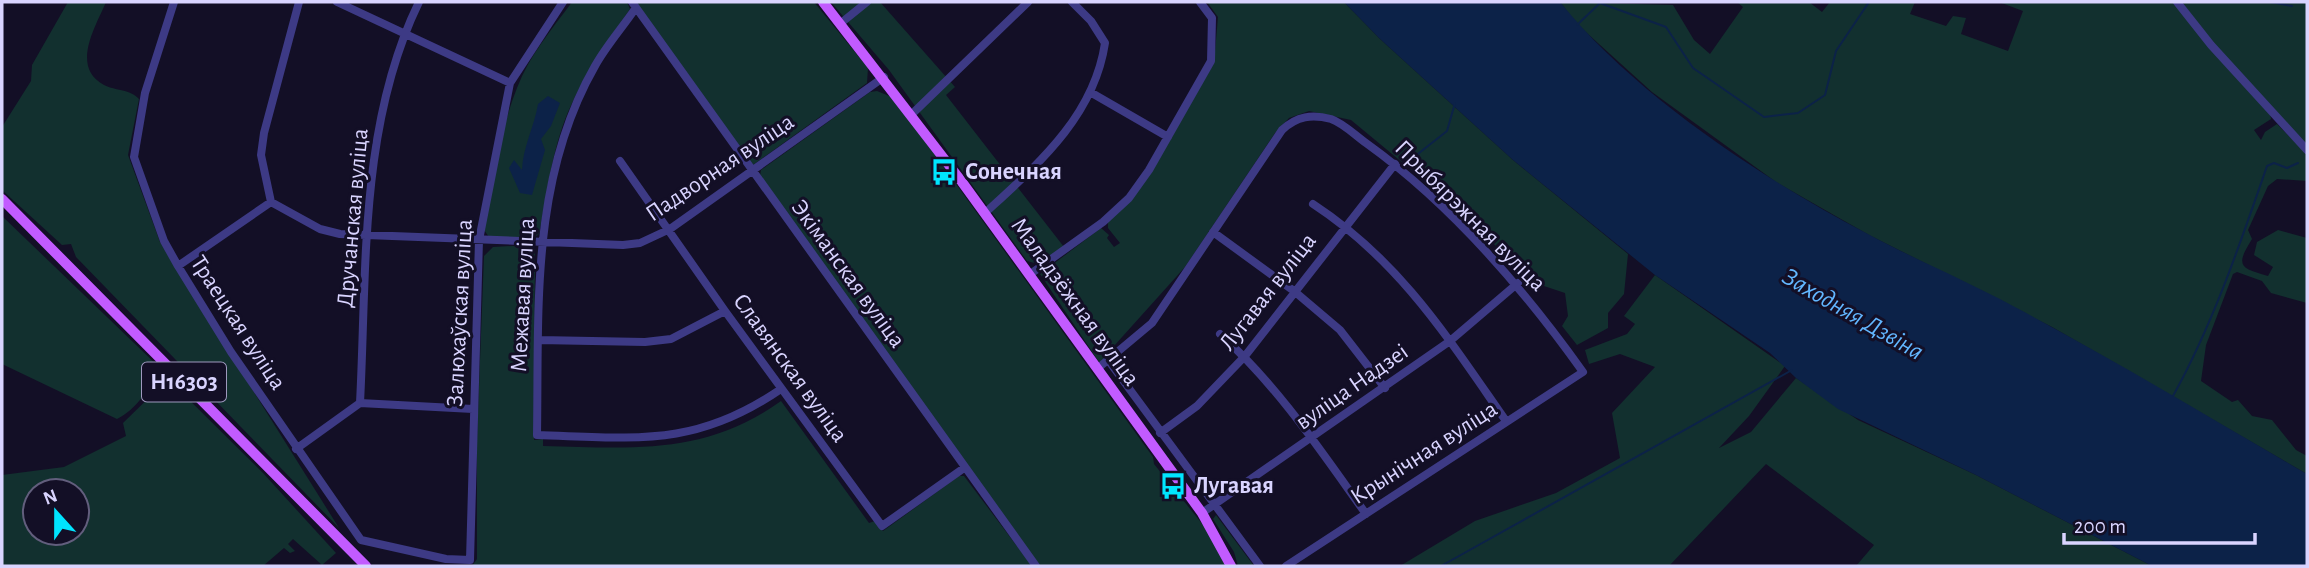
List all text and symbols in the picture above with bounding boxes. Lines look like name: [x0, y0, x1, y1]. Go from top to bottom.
street label: Падворная вуліца: [642, 110, 798, 226]
street label: Дручанская вуліца: [333, 127, 373, 308]
street label: Прыбярэжная вуліца: [1390, 136, 1550, 296]
bus stop icon: Сонечная: [929, 157, 959, 187]
place label: Сонечная: [965, 160, 1062, 184]
street label: Экіманская вуліца: [787, 196, 909, 352]
street label: Маладзёжная вуліца: [1006, 214, 1144, 390]
street label: Межавая вуліца: [507, 217, 539, 373]
street label: Залюхаўская вуліца: [443, 219, 477, 407]
street label: Лугавая вуліца: [1215, 229, 1321, 355]
street label: Траецкая вуліца: [186, 252, 290, 394]
water label: Заходняя Дзвіна: [1778, 263, 1928, 365]
street label: Славянская вуліца: [728, 289, 852, 447]
street label: вуліца Надзеі: [1291, 340, 1413, 434]
road number: Н16303: [142, 362, 226, 402]
street label: Крынічная вуліца: [1346, 397, 1502, 509]
bus stop icon: Лугавая: [1158, 471, 1188, 501]
place label: Лугавая: [1194, 474, 1274, 498]
north arrow: [21, 477, 91, 547]
text: N: [41, 486, 60, 509]
scale bar: [2064, 502, 2255, 546]
text: 200 m: [2074, 516, 2126, 537]

